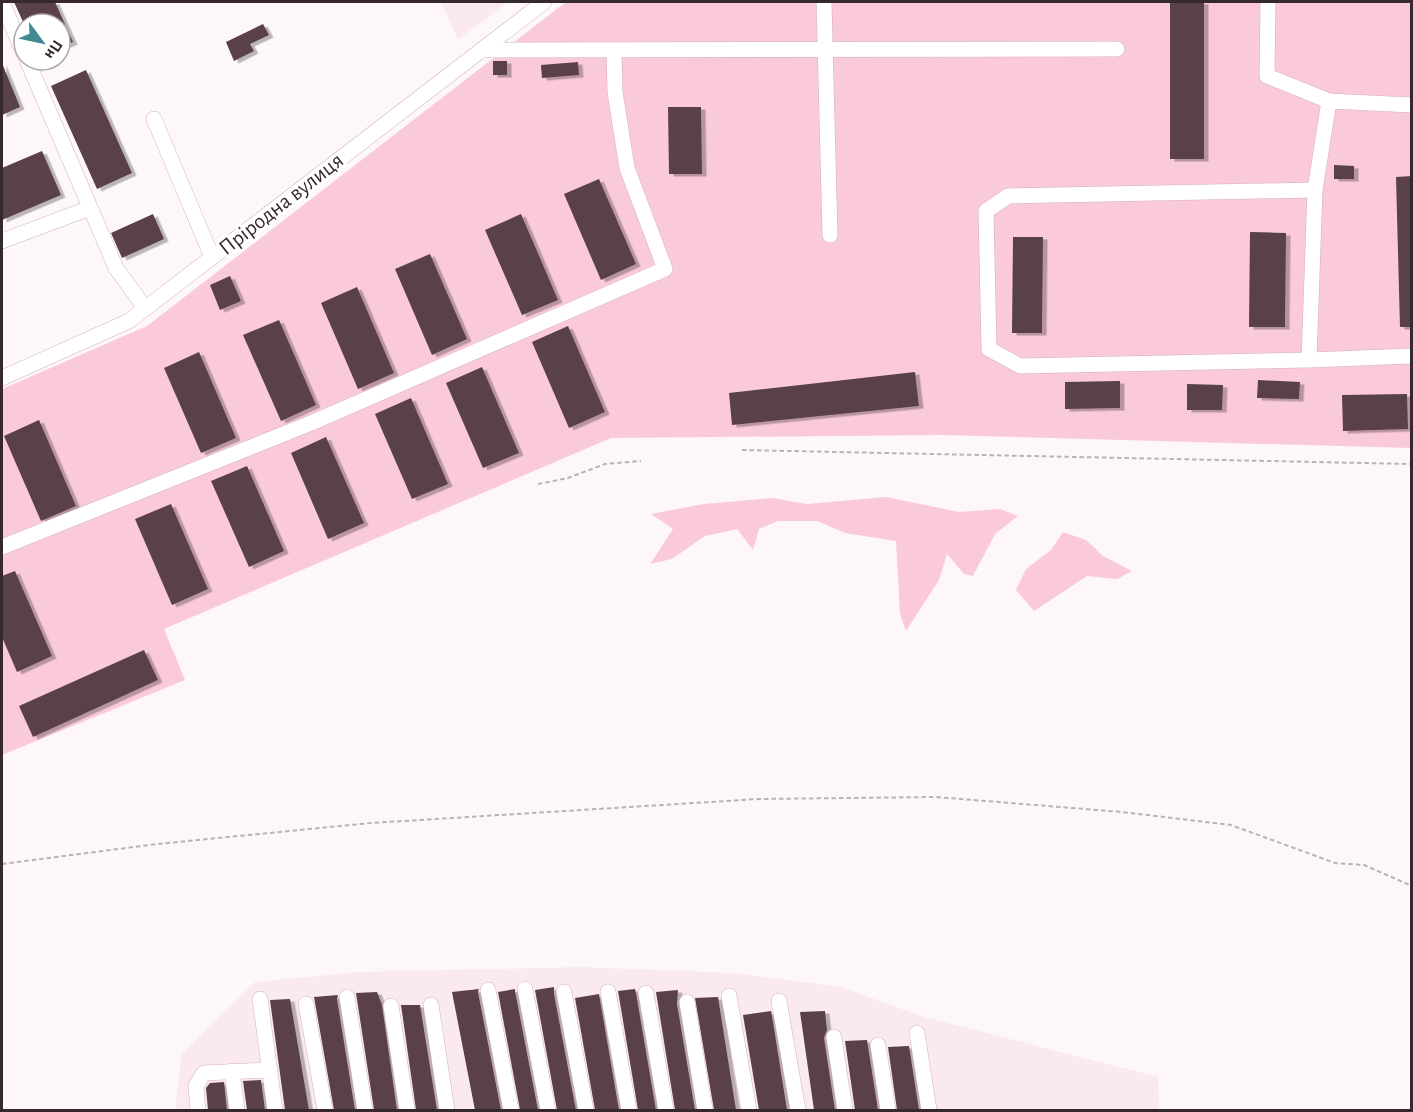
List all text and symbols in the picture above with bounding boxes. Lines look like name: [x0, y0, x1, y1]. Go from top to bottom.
north arrow: [12, 12, 72, 72]
text: Пн: [42, 37, 66, 62]
street label: Пріродна вулиця: [215, 149, 347, 259]

